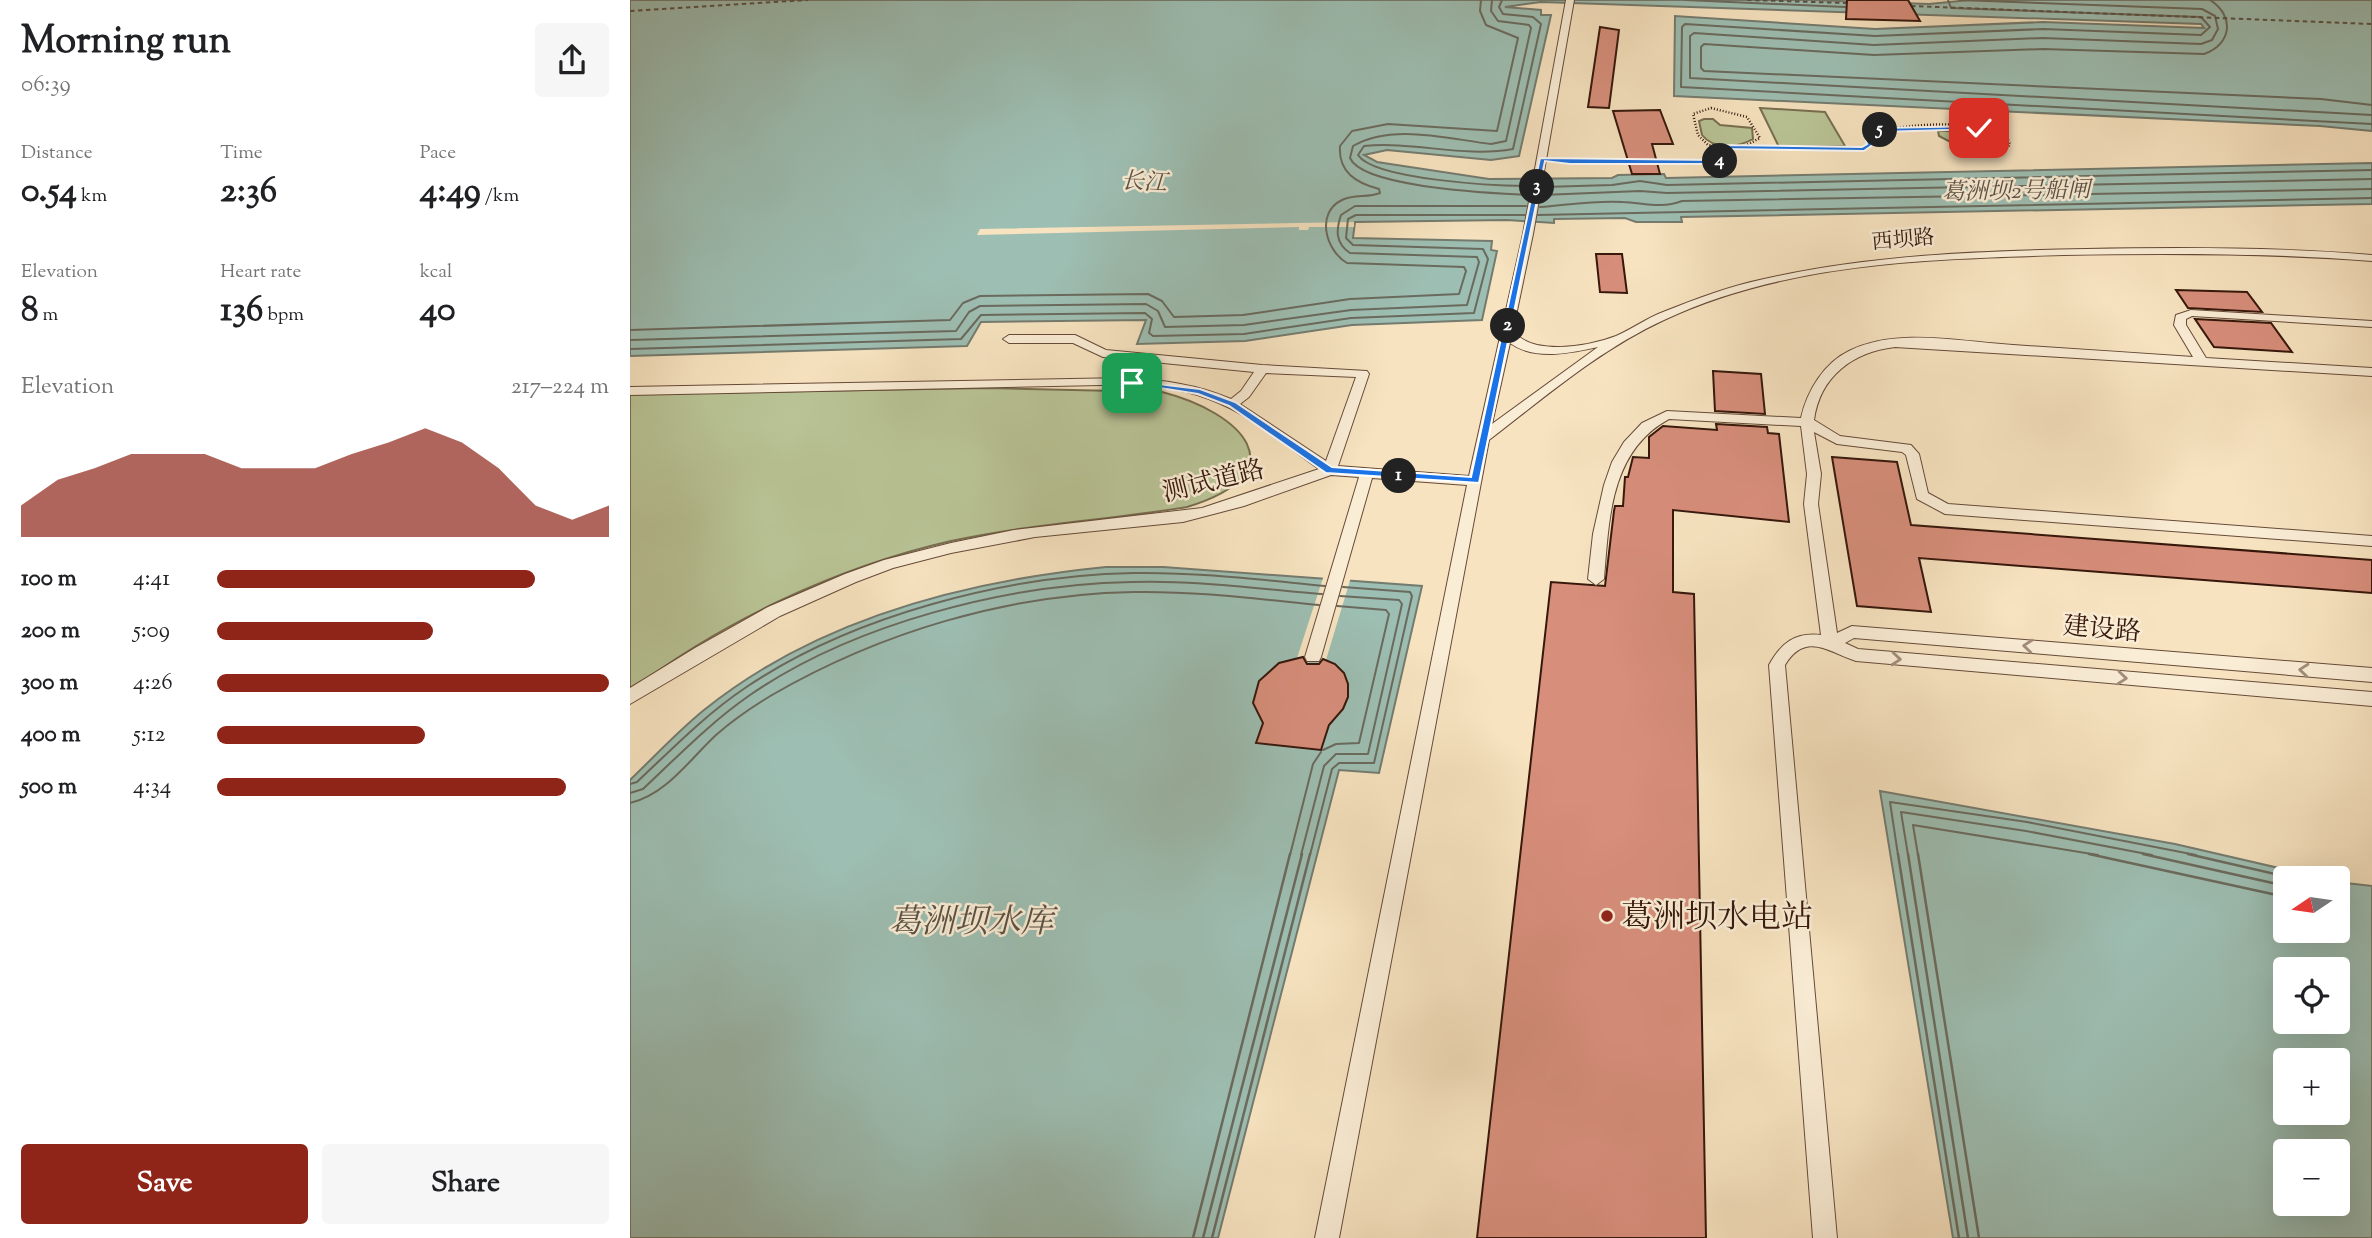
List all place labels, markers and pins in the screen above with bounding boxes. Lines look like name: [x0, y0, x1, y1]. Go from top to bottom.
pin: [1949, 98, 2009, 158]
pin: 5: [1862, 113, 1898, 148]
pin: 4: [1702, 144, 1738, 178]
pin: 3: [1520, 170, 1555, 204]
pin: 2: [1490, 308, 1526, 344]
pin: [1102, 353, 1162, 413]
pin: 1: [1382, 458, 1416, 494]
place label: 葛洲坝水电站: [1621, 896, 1813, 942]
marker: 葛洲坝水电站: [1599, 908, 1615, 924]

